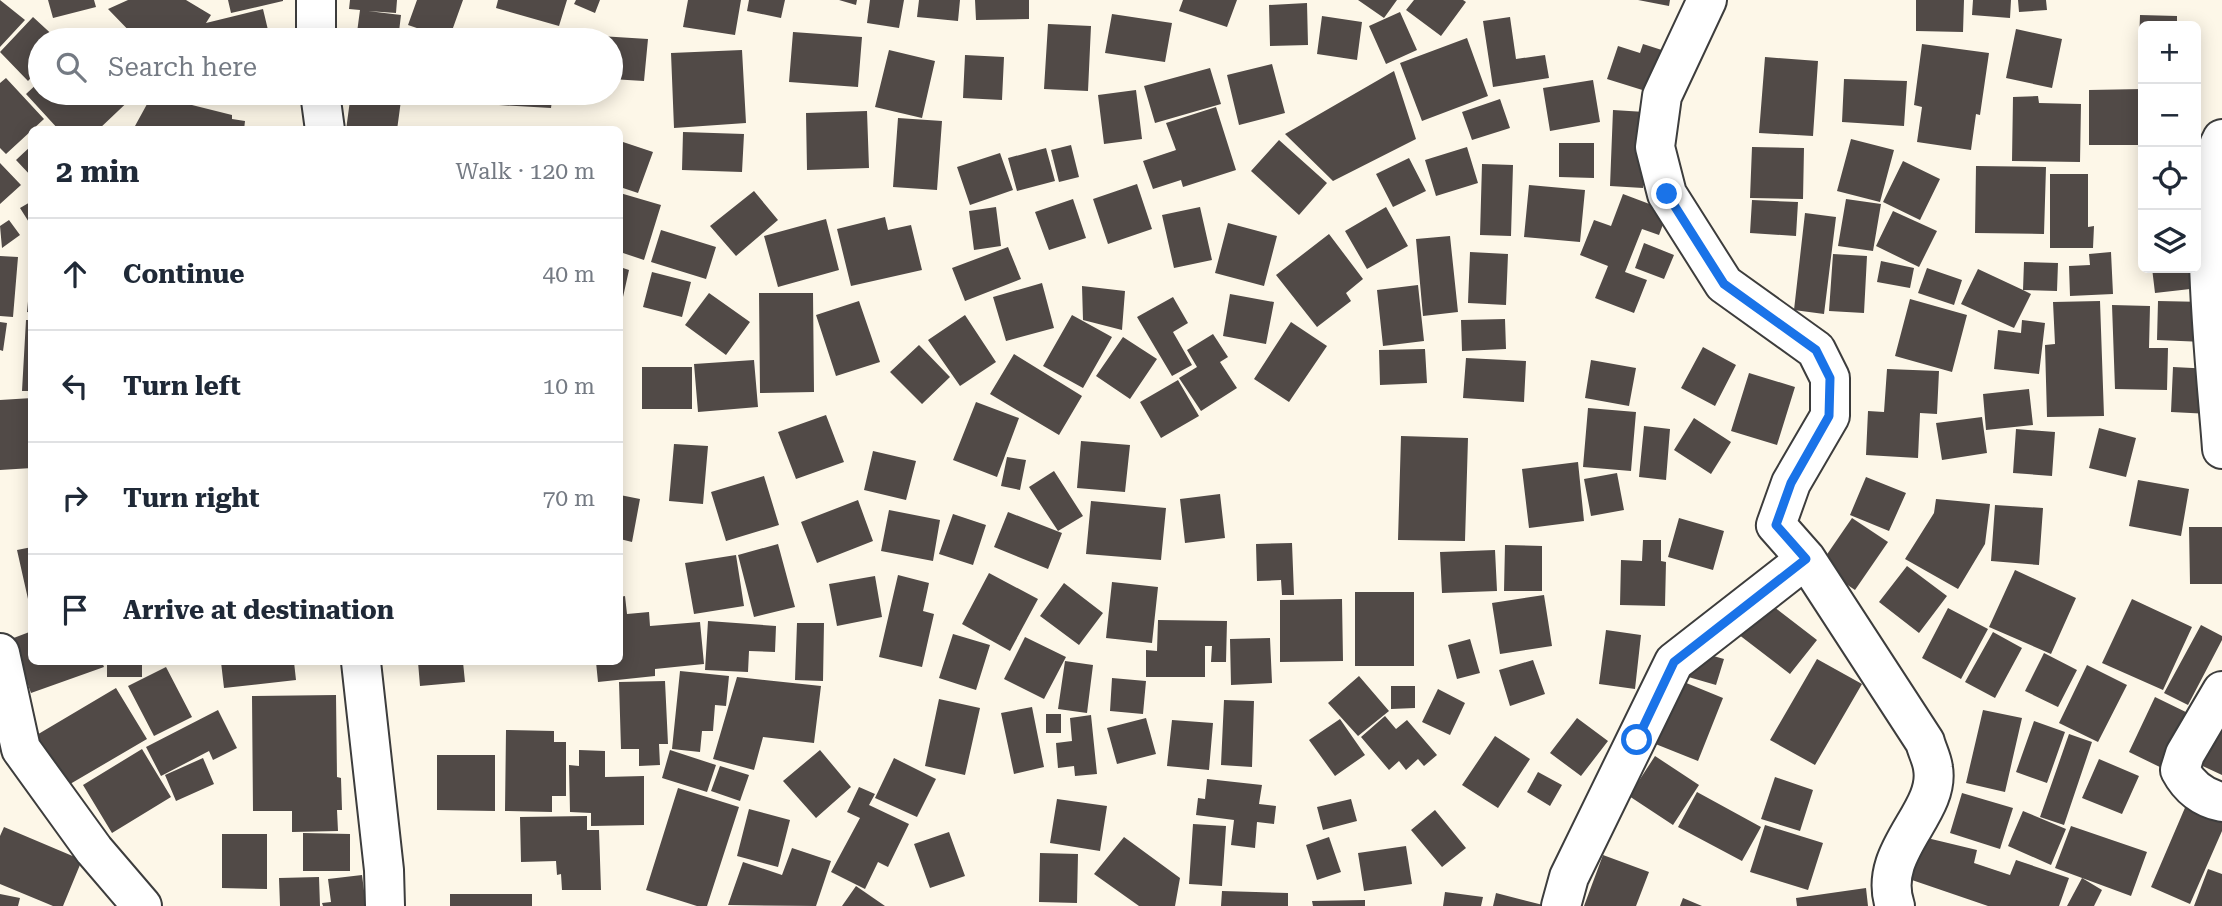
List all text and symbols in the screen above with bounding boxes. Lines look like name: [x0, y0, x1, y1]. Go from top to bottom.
map controls: [2138, 21, 2201, 273]
button: +: [2138, 21, 2201, 84]
search box: [28, 28, 623, 105]
icon: search: [52, 48, 90, 86]
text: Search here: [108, 52, 257, 82]
button: −: [2138, 84, 2201, 147]
button: locate: [2138, 147, 2201, 210]
text: 2 min: [56, 154, 139, 189]
text: Walk · 120 m: [456, 158, 595, 185]
route end: [1651, 178, 1682, 209]
button: layers: [2138, 210, 2201, 273]
icon: ahead: [56, 255, 94, 293]
text: Continue: [123, 259, 245, 289]
text: 40 m: [542, 261, 595, 288]
icon: left: [56, 367, 94, 405]
text: Turn left: [123, 371, 241, 401]
text: 10 m: [542, 373, 595, 400]
icon: right: [56, 479, 94, 517]
text: Turn right: [123, 483, 259, 513]
text: 70 m: [542, 485, 595, 512]
icon: arrive: [56, 591, 94, 629]
text: Arrive at destination: [123, 595, 394, 625]
route start: [1621, 724, 1652, 755]

